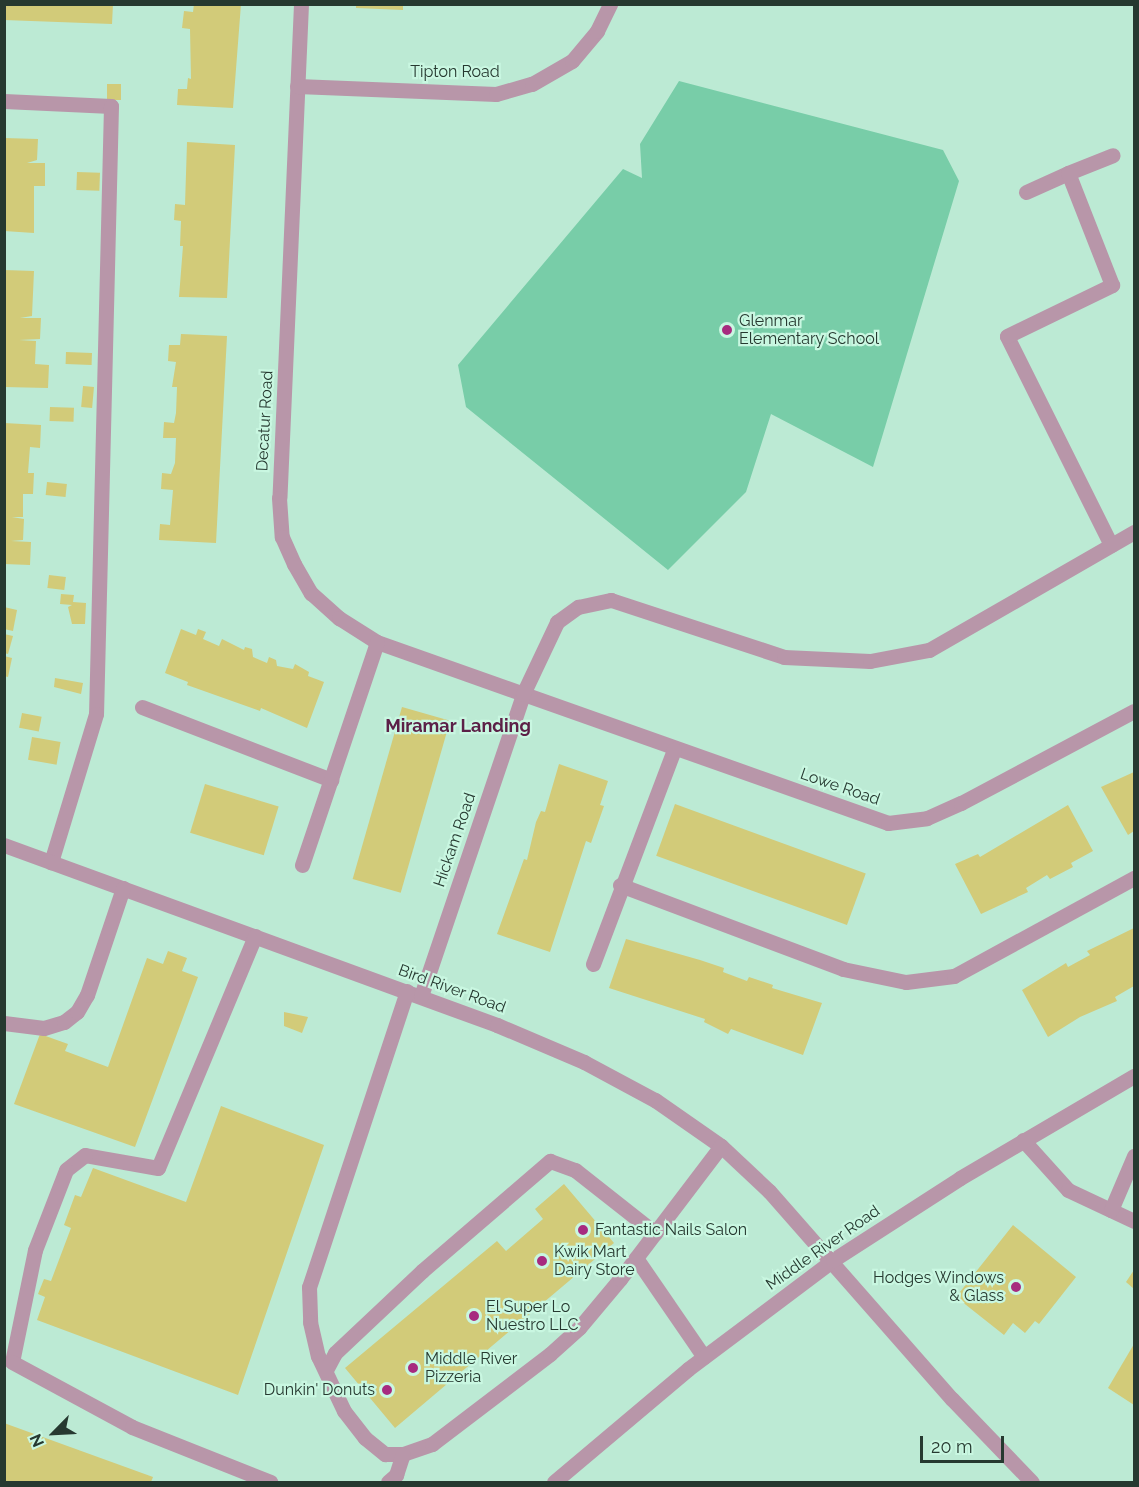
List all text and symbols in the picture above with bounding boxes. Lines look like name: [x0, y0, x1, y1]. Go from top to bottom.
street label: Tipton Road: [410, 62, 500, 82]
place label: Glenmar Elementary School: [739, 311, 879, 349]
marker: Glenmar Elementary School: [720, 323, 734, 337]
street label: Decatur Road: [253, 370, 277, 472]
district label: Miramar Landing: [385, 715, 531, 737]
street label: Lowe Road: [798, 764, 882, 810]
street label: Hickam Road: [430, 790, 480, 890]
street label: Bird River Road: [396, 961, 508, 1017]
street label: Middle River Road: [762, 1201, 884, 1295]
place label: Fantastic Nails Salon: [595, 1220, 747, 1240]
marker: Fantastic Nails Salon: [576, 1223, 590, 1237]
place label: Kwik Mart Dairy Store: [554, 1242, 635, 1280]
marker: Kwik Mart Dairy Store: [535, 1254, 549, 1268]
place label: Hodges Windows & Glass: [873, 1268, 1004, 1306]
marker: Hodges Windows & Glass: [1009, 1280, 1023, 1294]
place label: El Super Lo Nuestro LLC: [486, 1297, 578, 1335]
marker: El Super Lo Nuestro LLC: [467, 1309, 481, 1323]
place label: Middle River Pizzeria: [425, 1349, 517, 1387]
marker: Middle River Pizzeria: [406, 1361, 420, 1375]
place label: Dunkin' Donuts: [263, 1380, 375, 1400]
marker: Dunkin' Donuts: [380, 1383, 394, 1397]
north arrow: [24, 1403, 84, 1463]
scale bar: [923, 1424, 1007, 1462]
text: N: [26, 1431, 48, 1450]
text: 20 m: [931, 1436, 973, 1457]

